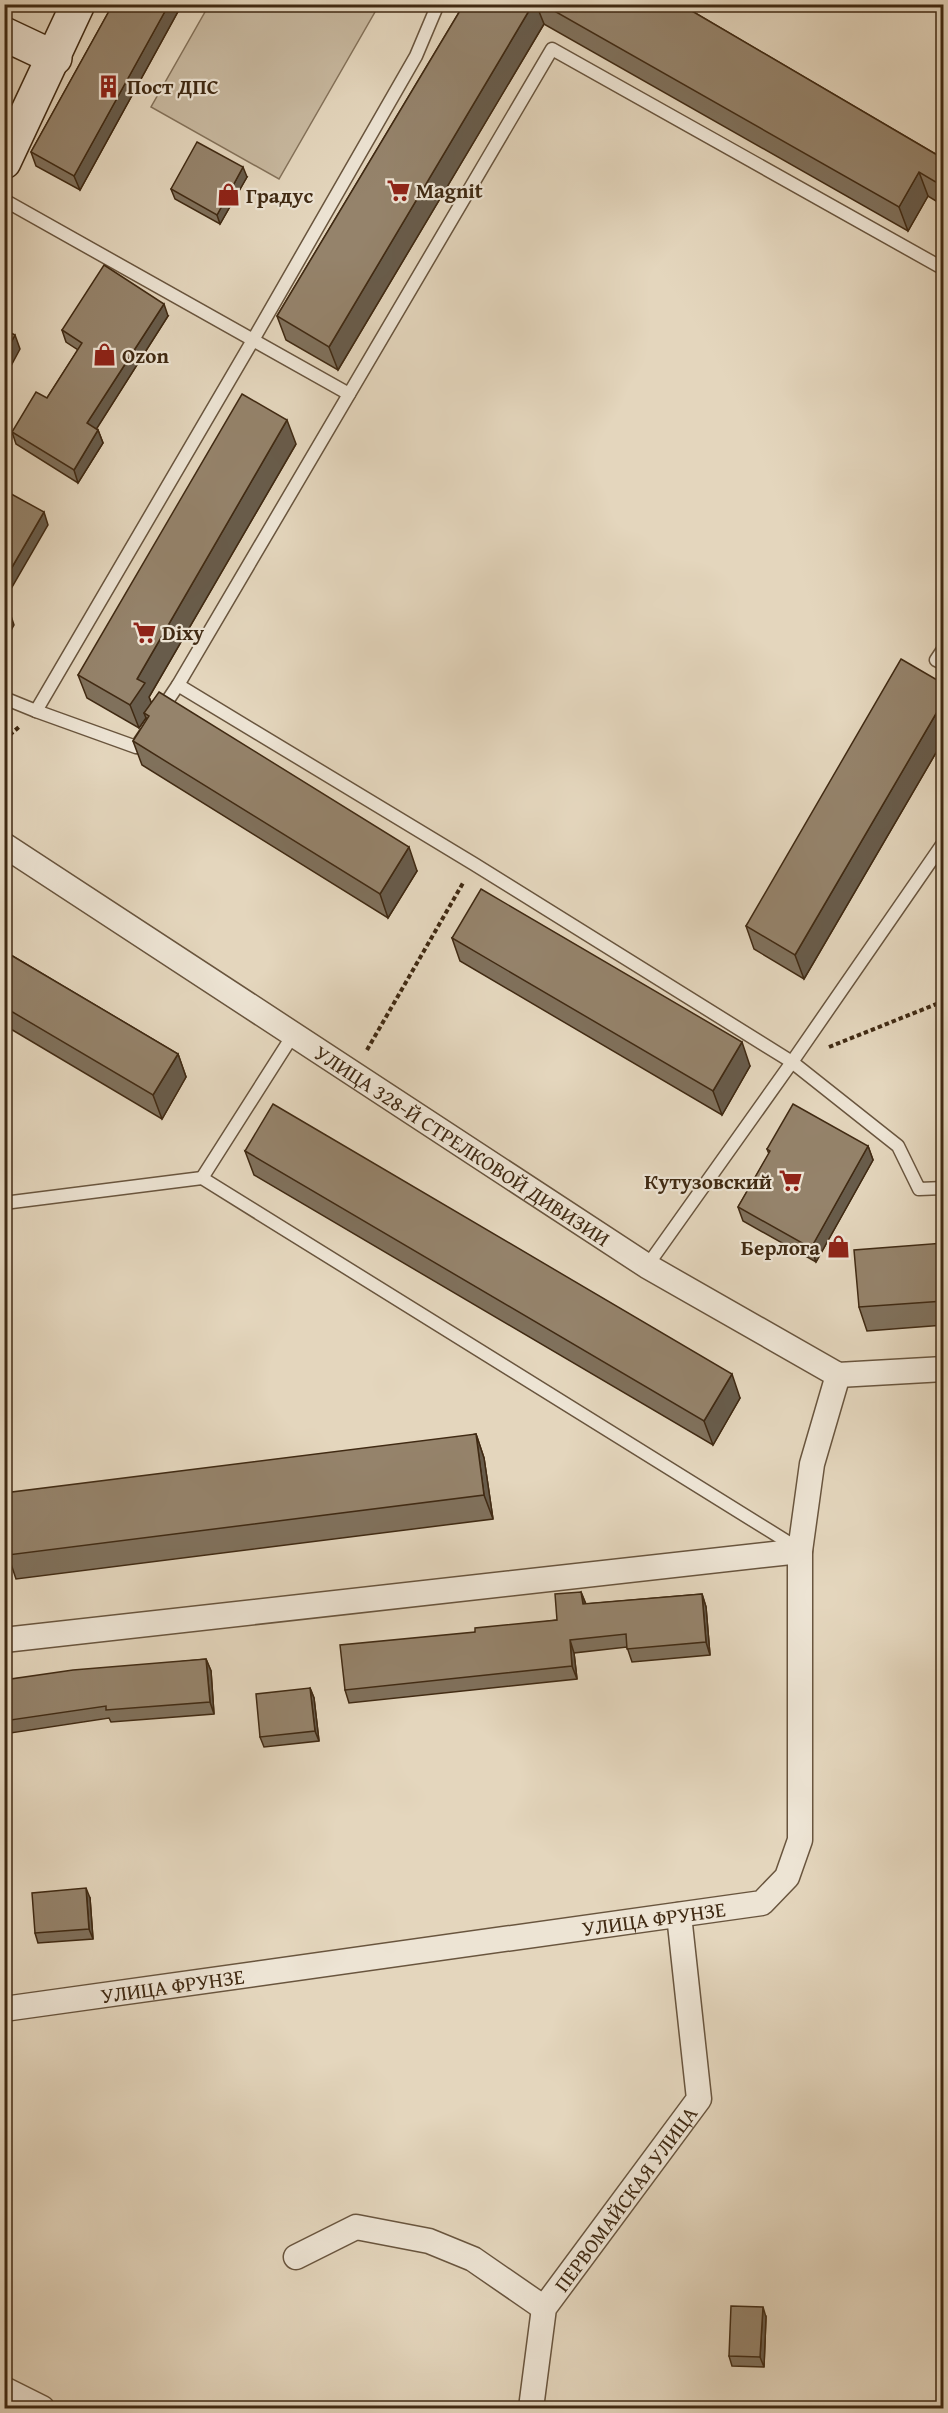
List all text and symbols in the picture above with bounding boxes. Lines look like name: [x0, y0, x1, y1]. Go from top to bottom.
place label: Пост ДПС: [127, 71, 219, 102]
building icon: Пост ДПС: [96, 73, 122, 99]
place label: Magnit: [416, 175, 483, 206]
supermarket icon: Magnit: [385, 177, 411, 203]
place label: Градус: [246, 180, 313, 211]
shop icon: Градус: [215, 182, 241, 208]
place label: Ozon: [122, 340, 169, 371]
shop icon: Ozon: [91, 342, 117, 368]
place label: Dixy: [162, 617, 204, 648]
supermarket icon: Dixy: [131, 619, 157, 645]
street label: УЛИЦА 328-Й СТРЕЛКОВОЙ ДИВИЗИИ: [308, 1037, 617, 1253]
place label: Кутузовский: [644, 1166, 772, 1197]
supermarket icon: Кутузовский: [777, 1168, 803, 1194]
place label: Берлога: [741, 1232, 820, 1263]
shop icon: Берлога: [825, 1234, 851, 1260]
street label: УЛИЦА ФРУНЗЕ: [580, 1893, 728, 1943]
street label: УЛИЦА ФРУНЗЕ: [99, 1960, 246, 2011]
street label: ПЕРВОМАЙСКАЯ УЛИЦА: [546, 2099, 704, 2298]

